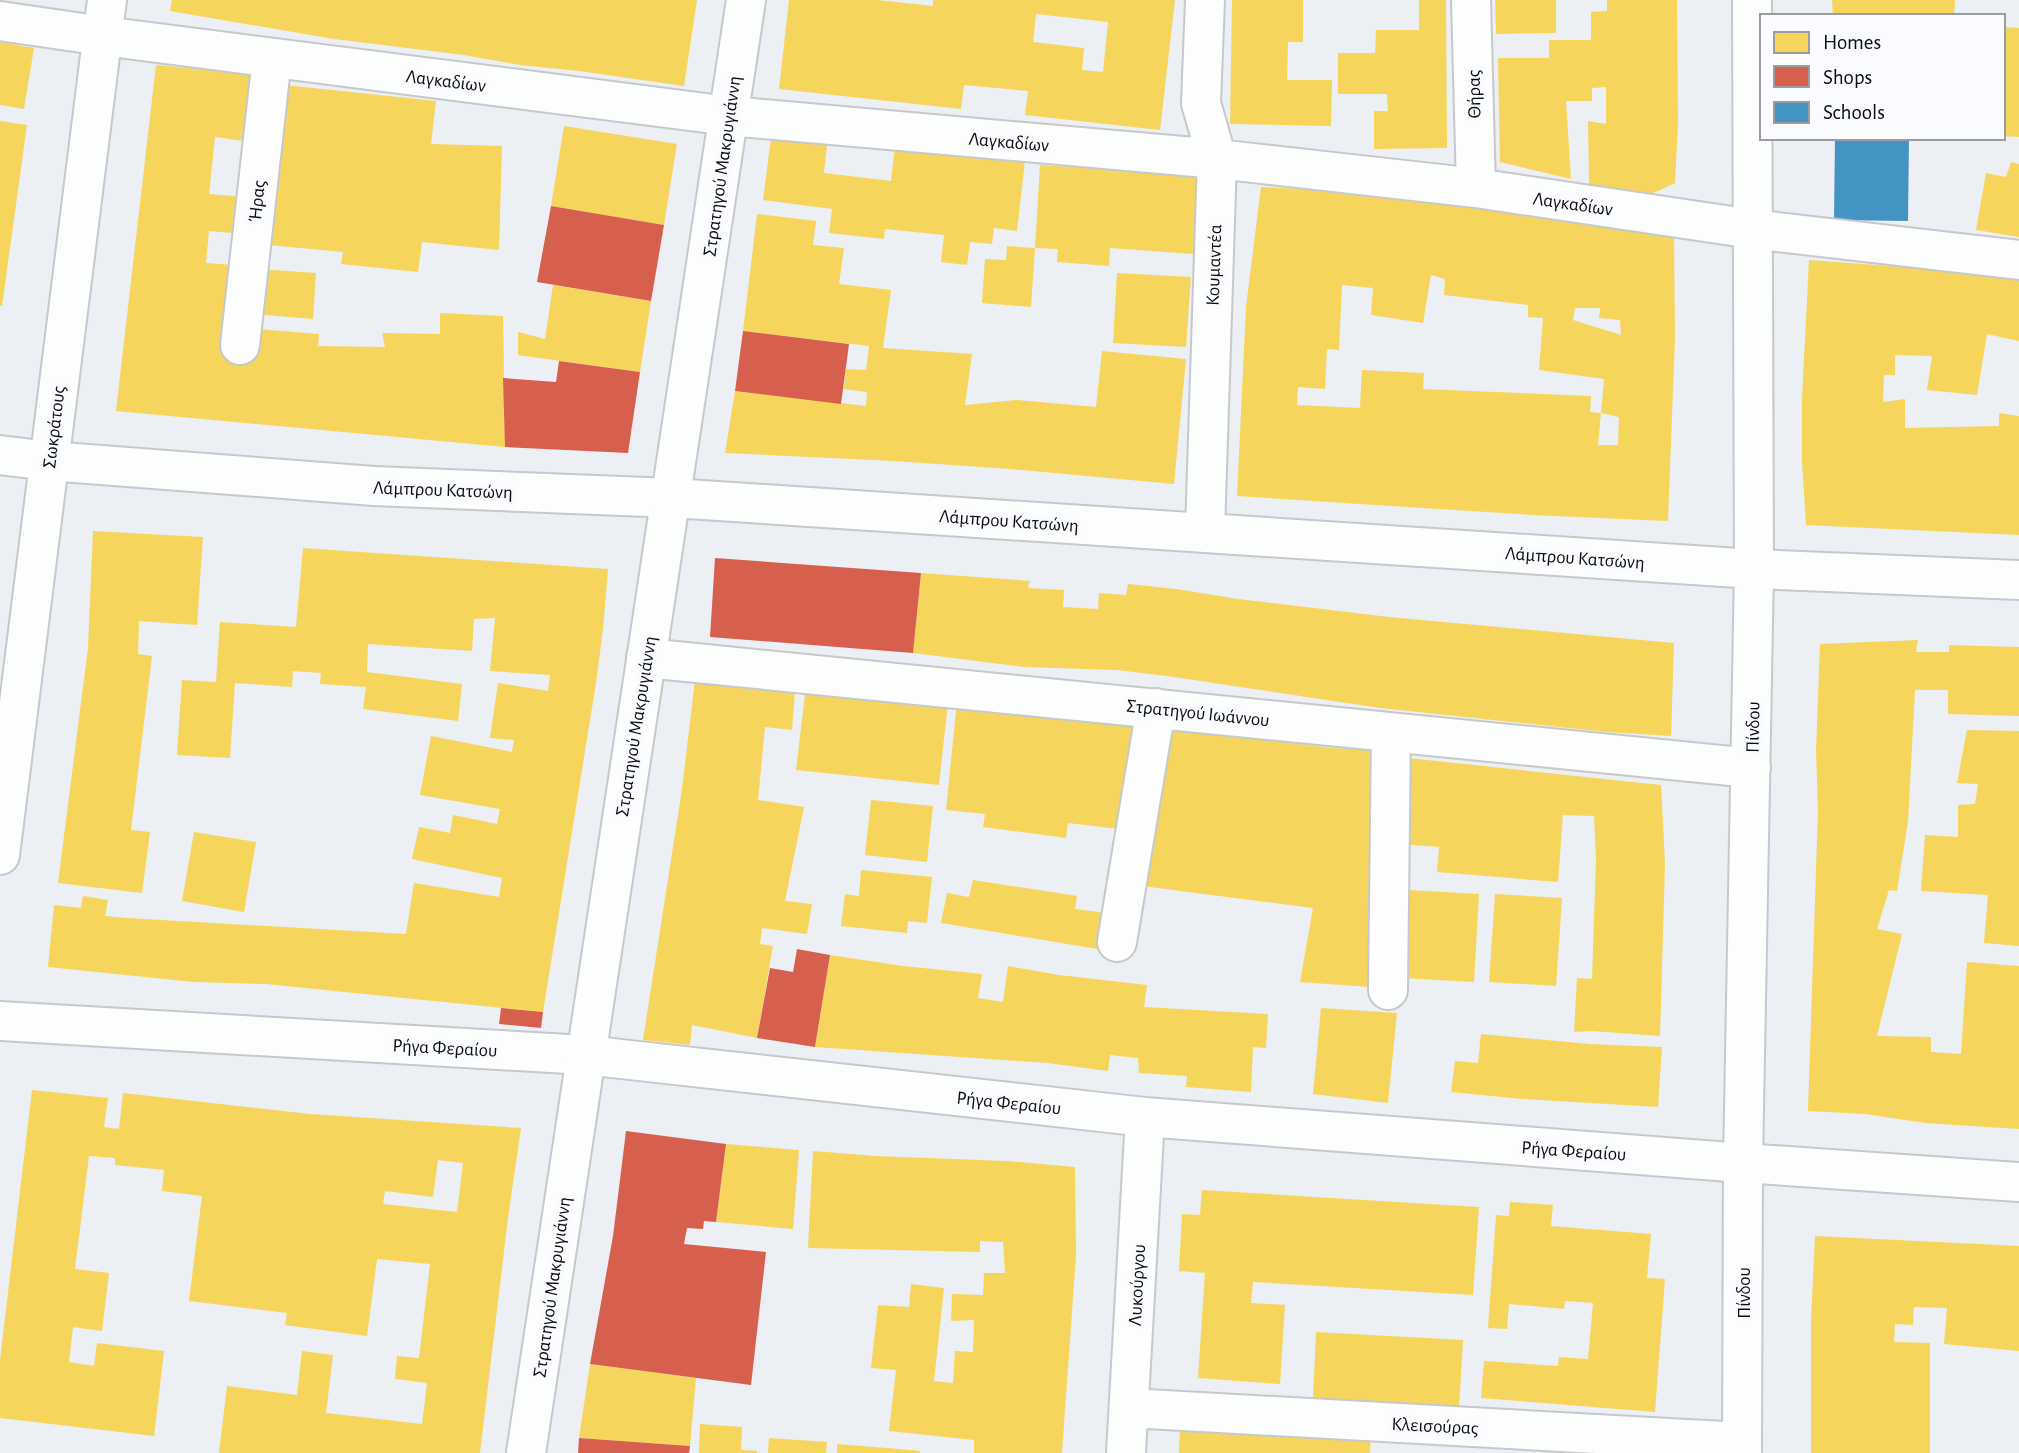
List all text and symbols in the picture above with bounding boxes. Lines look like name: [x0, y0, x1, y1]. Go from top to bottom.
legend: [1760, 14, 2005, 140]
text: Homes: [1823, 32, 1881, 53]
street label: Λαγκαδίων: [405, 67, 487, 96]
text: Shops: [1823, 67, 1872, 88]
street label: Θήρας: [1465, 69, 1484, 119]
street label: Στρατηγού Μακρυγιάννη: [700, 75, 745, 258]
text: Schools: [1823, 102, 1885, 123]
street label: Λαγκαδίων: [968, 130, 1050, 155]
street label: Ήρας: [246, 179, 269, 223]
street label: Λαγκαδίων: [1532, 189, 1614, 219]
street label: Κουμαντέα: [1204, 224, 1225, 306]
street label: Σωκράτους: [40, 385, 69, 470]
street label: Λάμπρου Κατσώνη: [373, 479, 513, 502]
street label: Λάμπρου Κατσώνη: [938, 507, 1079, 536]
street label: Λάμπρου Κατσώνη: [1504, 544, 1645, 573]
street label: Στρατηγού Μακρυγιάννη: [613, 635, 660, 818]
street label: Στρατηγού Ιωάννου: [1125, 697, 1270, 730]
street label: Πίνδου: [1744, 701, 1763, 753]
street label: Ρήγα Φεραίου: [392, 1036, 498, 1061]
street label: Ρήγα Φεραίου: [956, 1089, 1062, 1118]
street label: Ρήγα Φεραίου: [1521, 1138, 1627, 1165]
street label: Στρατηγού Μακρυγιάννη: [530, 1196, 575, 1379]
street label: Λυκούργου: [1126, 1244, 1149, 1327]
street label: Πίνδου: [1735, 1267, 1754, 1319]
street label: Κλεισούρας: [1391, 1415, 1479, 1438]

